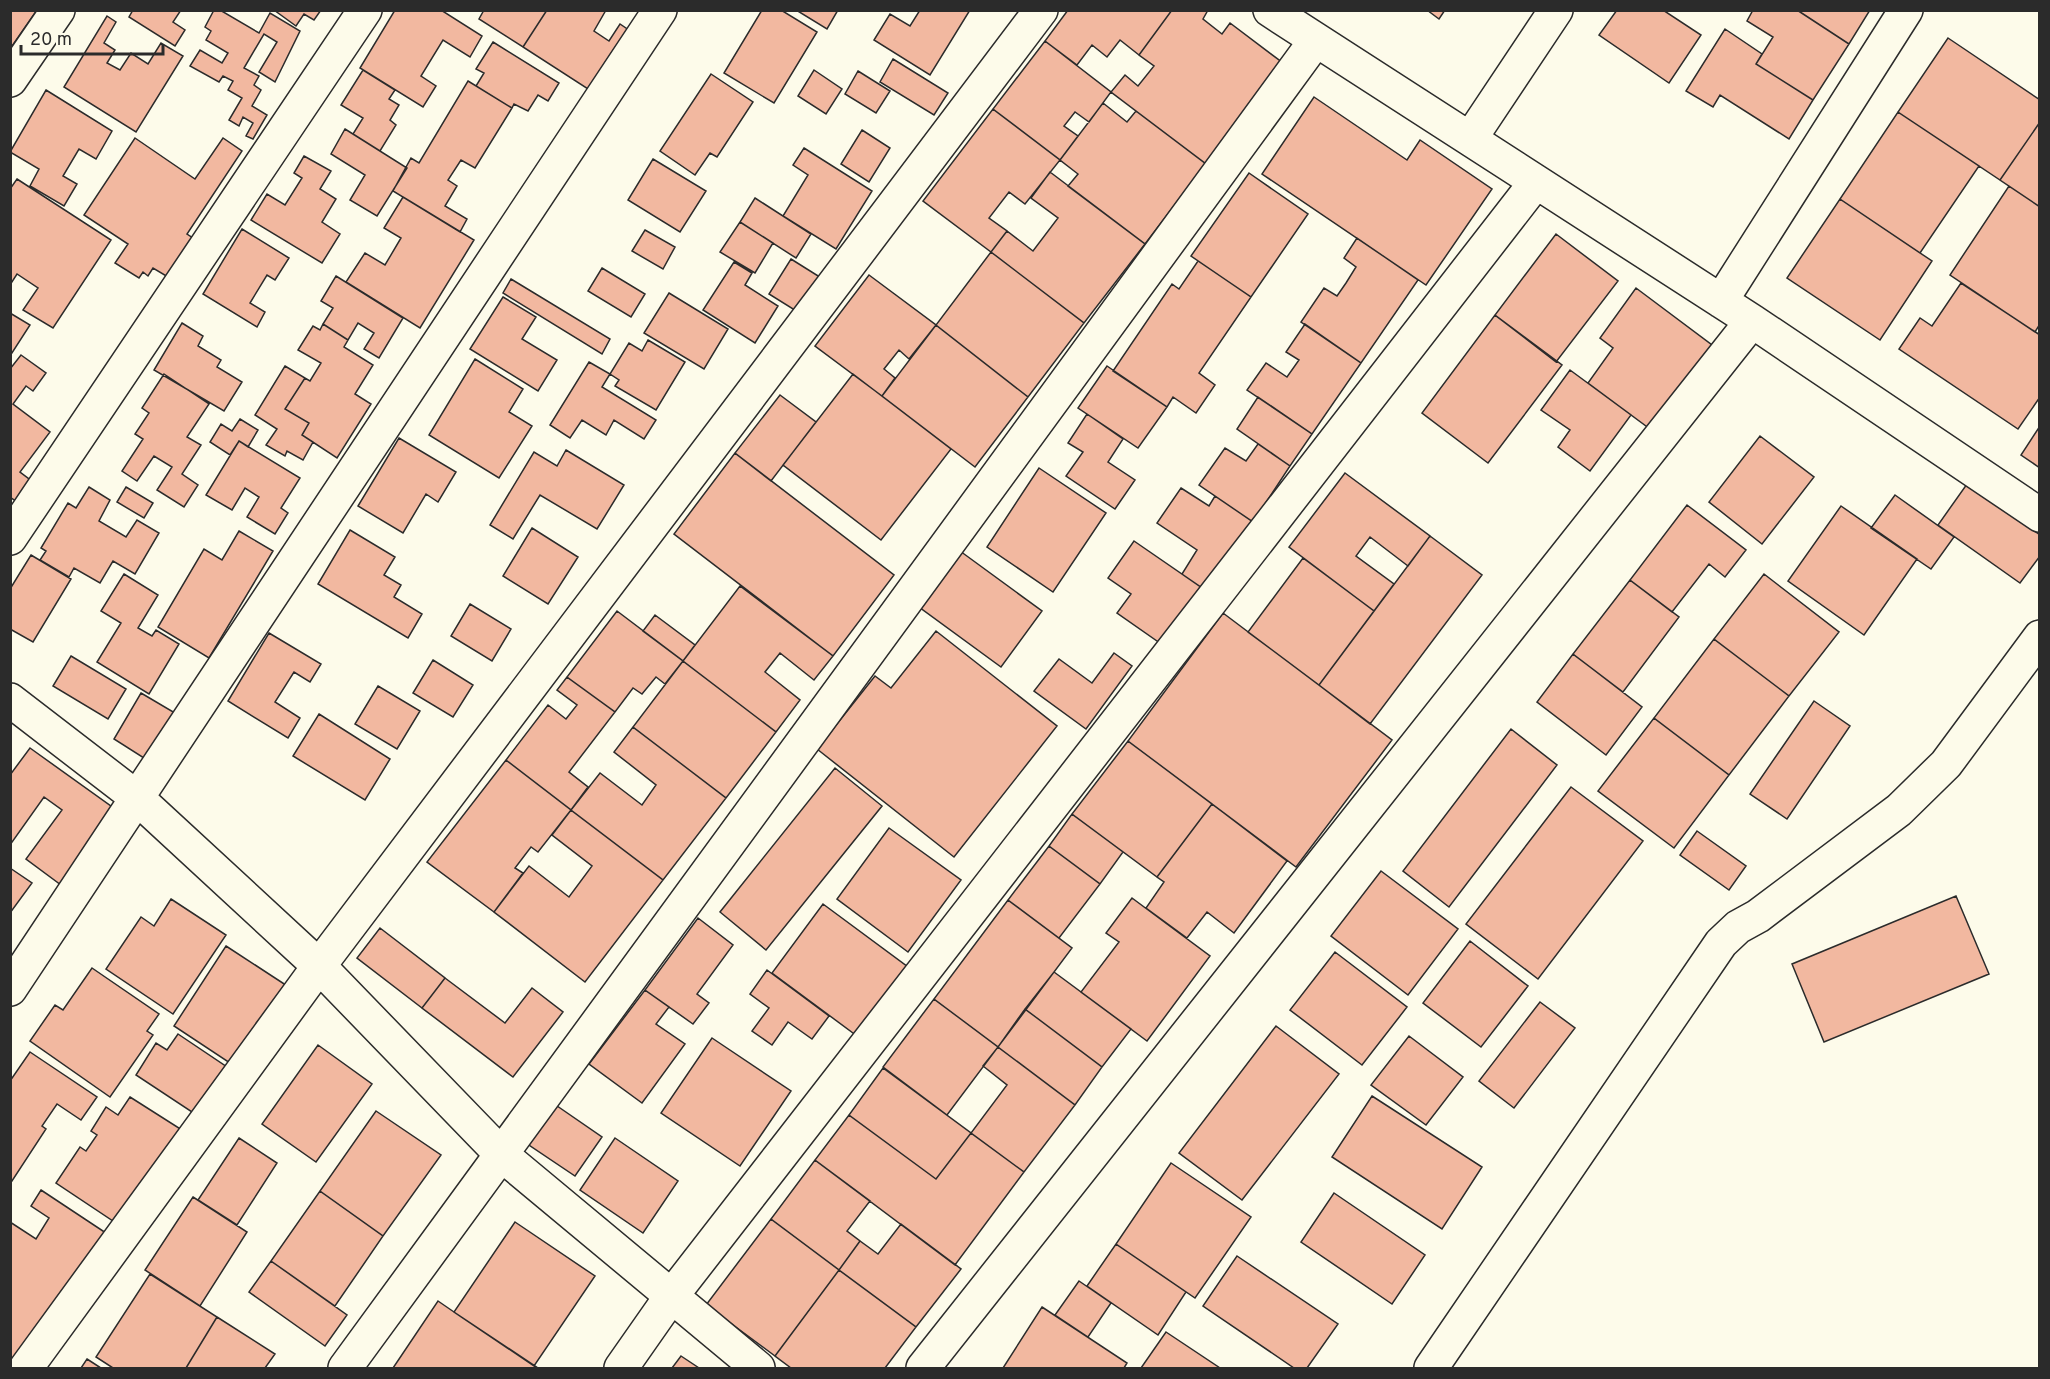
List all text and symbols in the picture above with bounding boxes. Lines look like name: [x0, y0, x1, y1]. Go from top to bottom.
scale bar: [21, 18, 164, 56]
text: 20 m: [30, 29, 72, 52]

